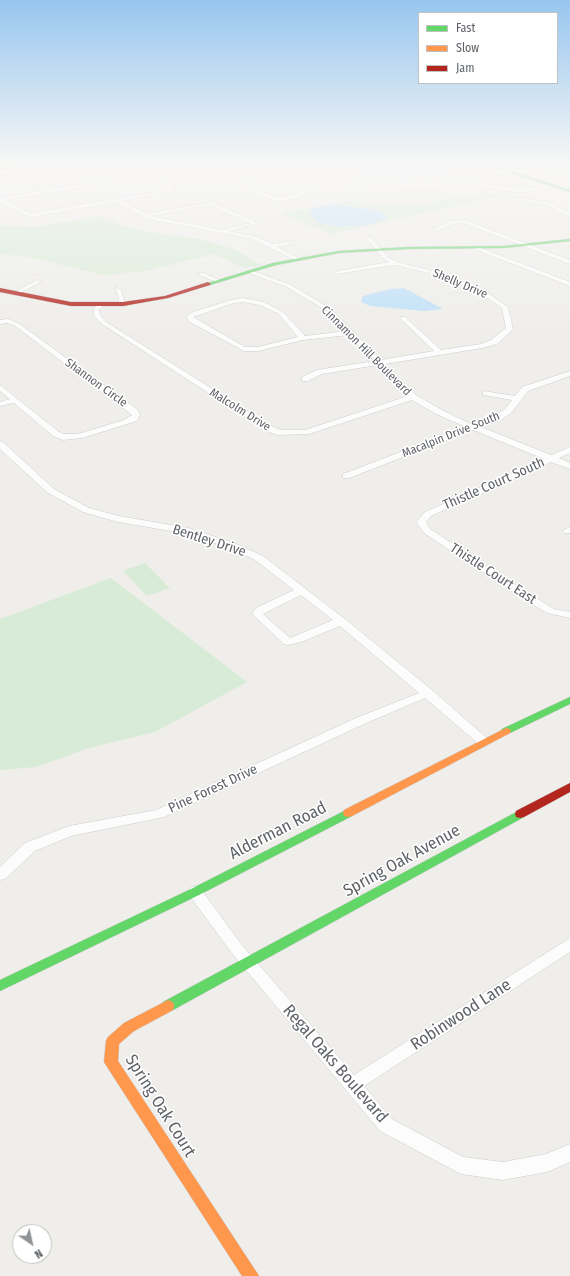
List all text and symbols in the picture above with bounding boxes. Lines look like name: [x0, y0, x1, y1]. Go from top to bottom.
legend: [418, 12, 558, 84]
text: Fast: [456, 21, 475, 35]
text: Slow: [456, 41, 479, 55]
text: Jam: [456, 61, 474, 75]
street label: Shelly Drive: [430, 266, 490, 302]
street label: Cinnamon Hill Boulevard: [318, 303, 414, 399]
street label: Shannon Circle: [62, 356, 130, 410]
street label: Malcolm Drive: [207, 386, 273, 434]
street label: Macalpin Drive South: [400, 409, 502, 461]
street label: Thistle Court South: [441, 454, 547, 514]
street label: Bentley Drive: [170, 521, 248, 561]
street label: Thistle Court East: [447, 540, 539, 608]
street label: Pine Forest Drive: [166, 761, 260, 817]
street label: Alderman Road: [226, 798, 330, 864]
street label: Spring Oak Avenue: [340, 820, 464, 902]
street label: Robinwood Lane: [407, 975, 515, 1055]
street label: Regal Oaks Boulevard: [278, 1001, 392, 1127]
street label: Spring Oak Court: [120, 1051, 200, 1161]
north arrow: [12, 1224, 52, 1264]
text: N: [32, 1246, 45, 1261]

